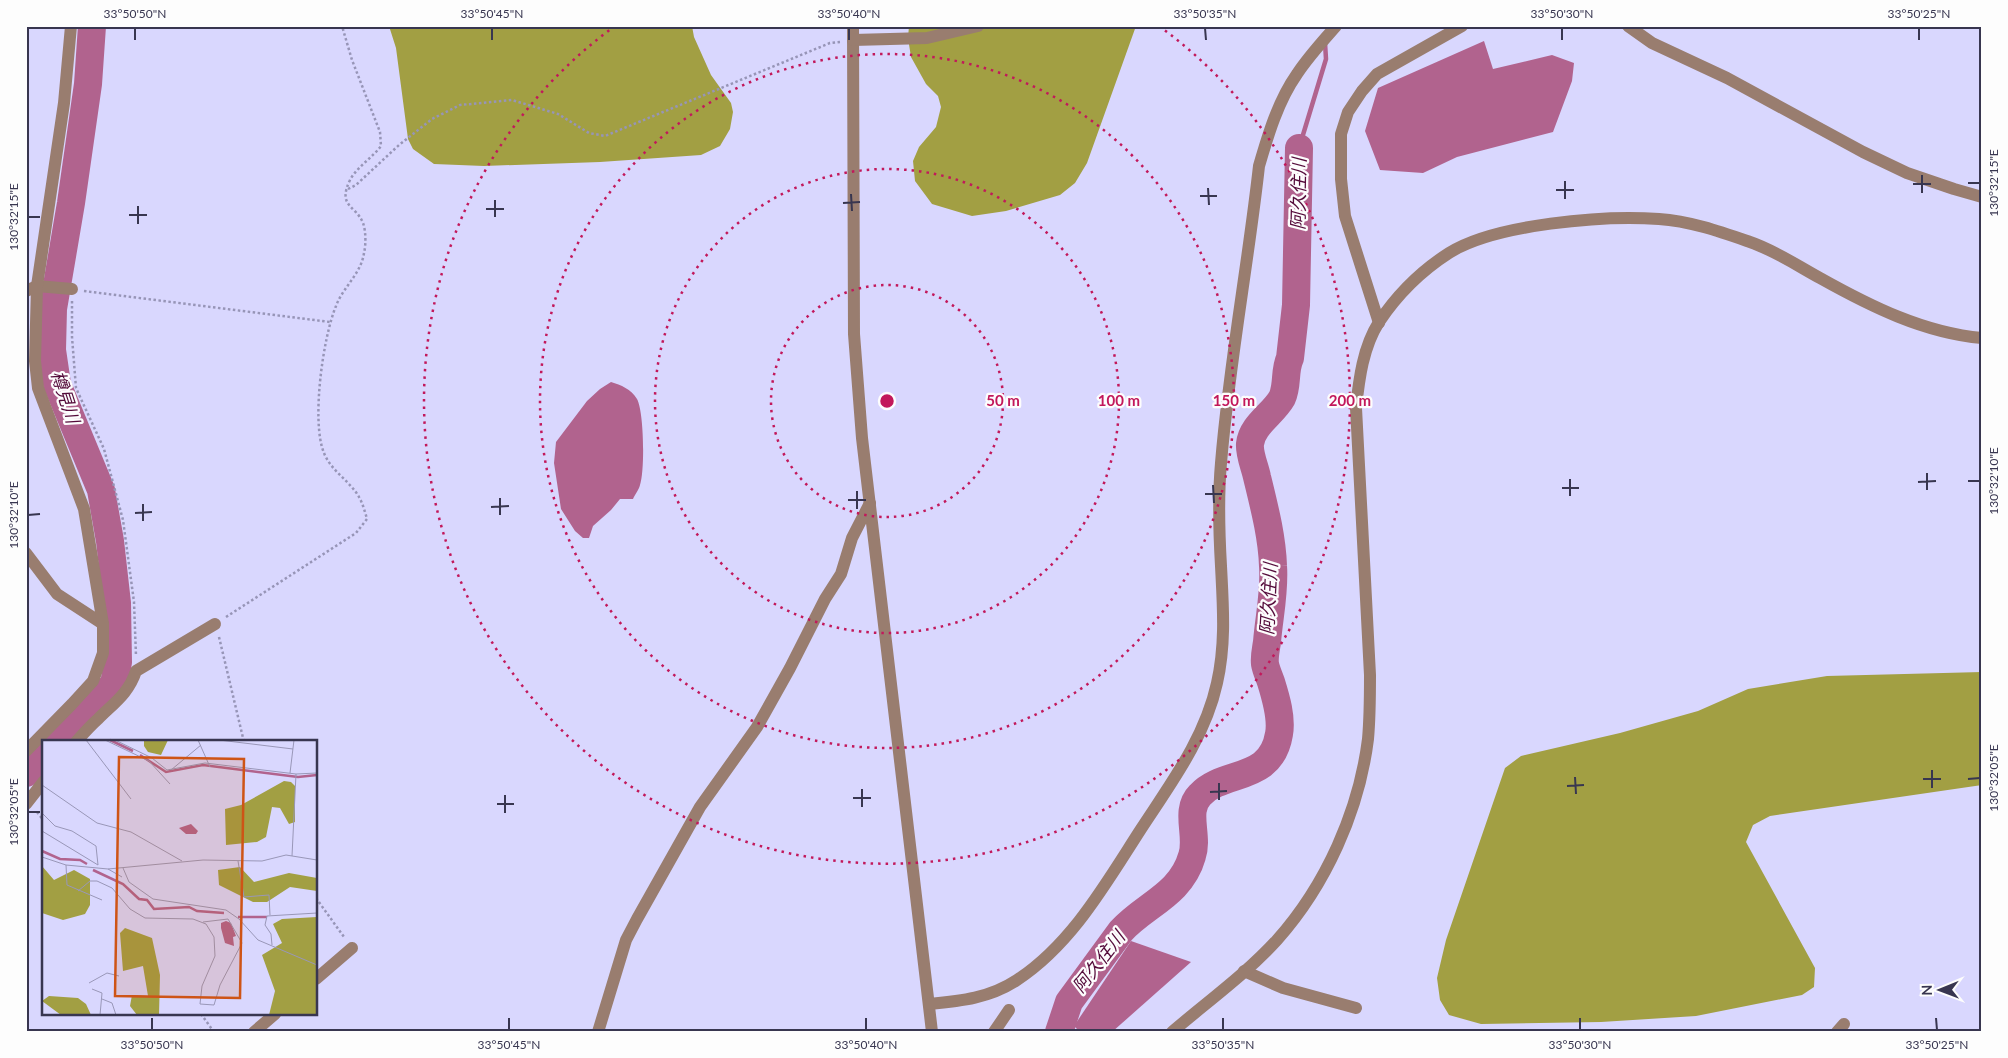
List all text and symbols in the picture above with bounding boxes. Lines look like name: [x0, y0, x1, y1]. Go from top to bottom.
text: 33°50'50"N: [104, 6, 166, 21]
text: 33°50'45"N: [461, 6, 523, 21]
text: 33°50'40"N: [818, 6, 880, 21]
text: 33°50'35"N: [1174, 6, 1236, 21]
text: 33°50'30"N: [1531, 6, 1593, 21]
text: 33°50'25"N: [1888, 6, 1950, 21]
text: 130°32'15"E: [1986, 149, 2001, 217]
water label: 阿久住川: [1286, 156, 1310, 230]
text: 130°32'15"E: [6, 183, 21, 251]
water label: 樽見川: [47, 368, 85, 428]
text: 50 m: [986, 391, 1020, 409]
text: 100 m: [1098, 391, 1140, 409]
text: 150 m: [1213, 391, 1255, 409]
text: 200 m: [1329, 391, 1371, 409]
centre of rings: [878, 392, 896, 410]
text: 130°32'10"E: [1986, 447, 2001, 515]
text: 130°32'10"E: [6, 481, 21, 549]
water label: 阿久住川: [1255, 560, 1281, 635]
inset map: [42, 740, 318, 1016]
text: 130°32'05"E: [1986, 744, 2001, 812]
text: 130°32'05"E: [6, 778, 21, 846]
water label: 阿久住川: [1067, 925, 1130, 997]
north arrow: [1916, 966, 1966, 1016]
text: N: [1918, 985, 1935, 996]
text: 33°50'50"N: [121, 1037, 183, 1052]
text: 33°50'45"N: [478, 1037, 540, 1052]
text: 33°50'40"N: [835, 1037, 897, 1052]
text: 33°50'35"N: [1192, 1037, 1254, 1052]
text: 33°50'30"N: [1549, 1037, 1611, 1052]
text: 33°50'25"N: [1906, 1037, 1968, 1052]

